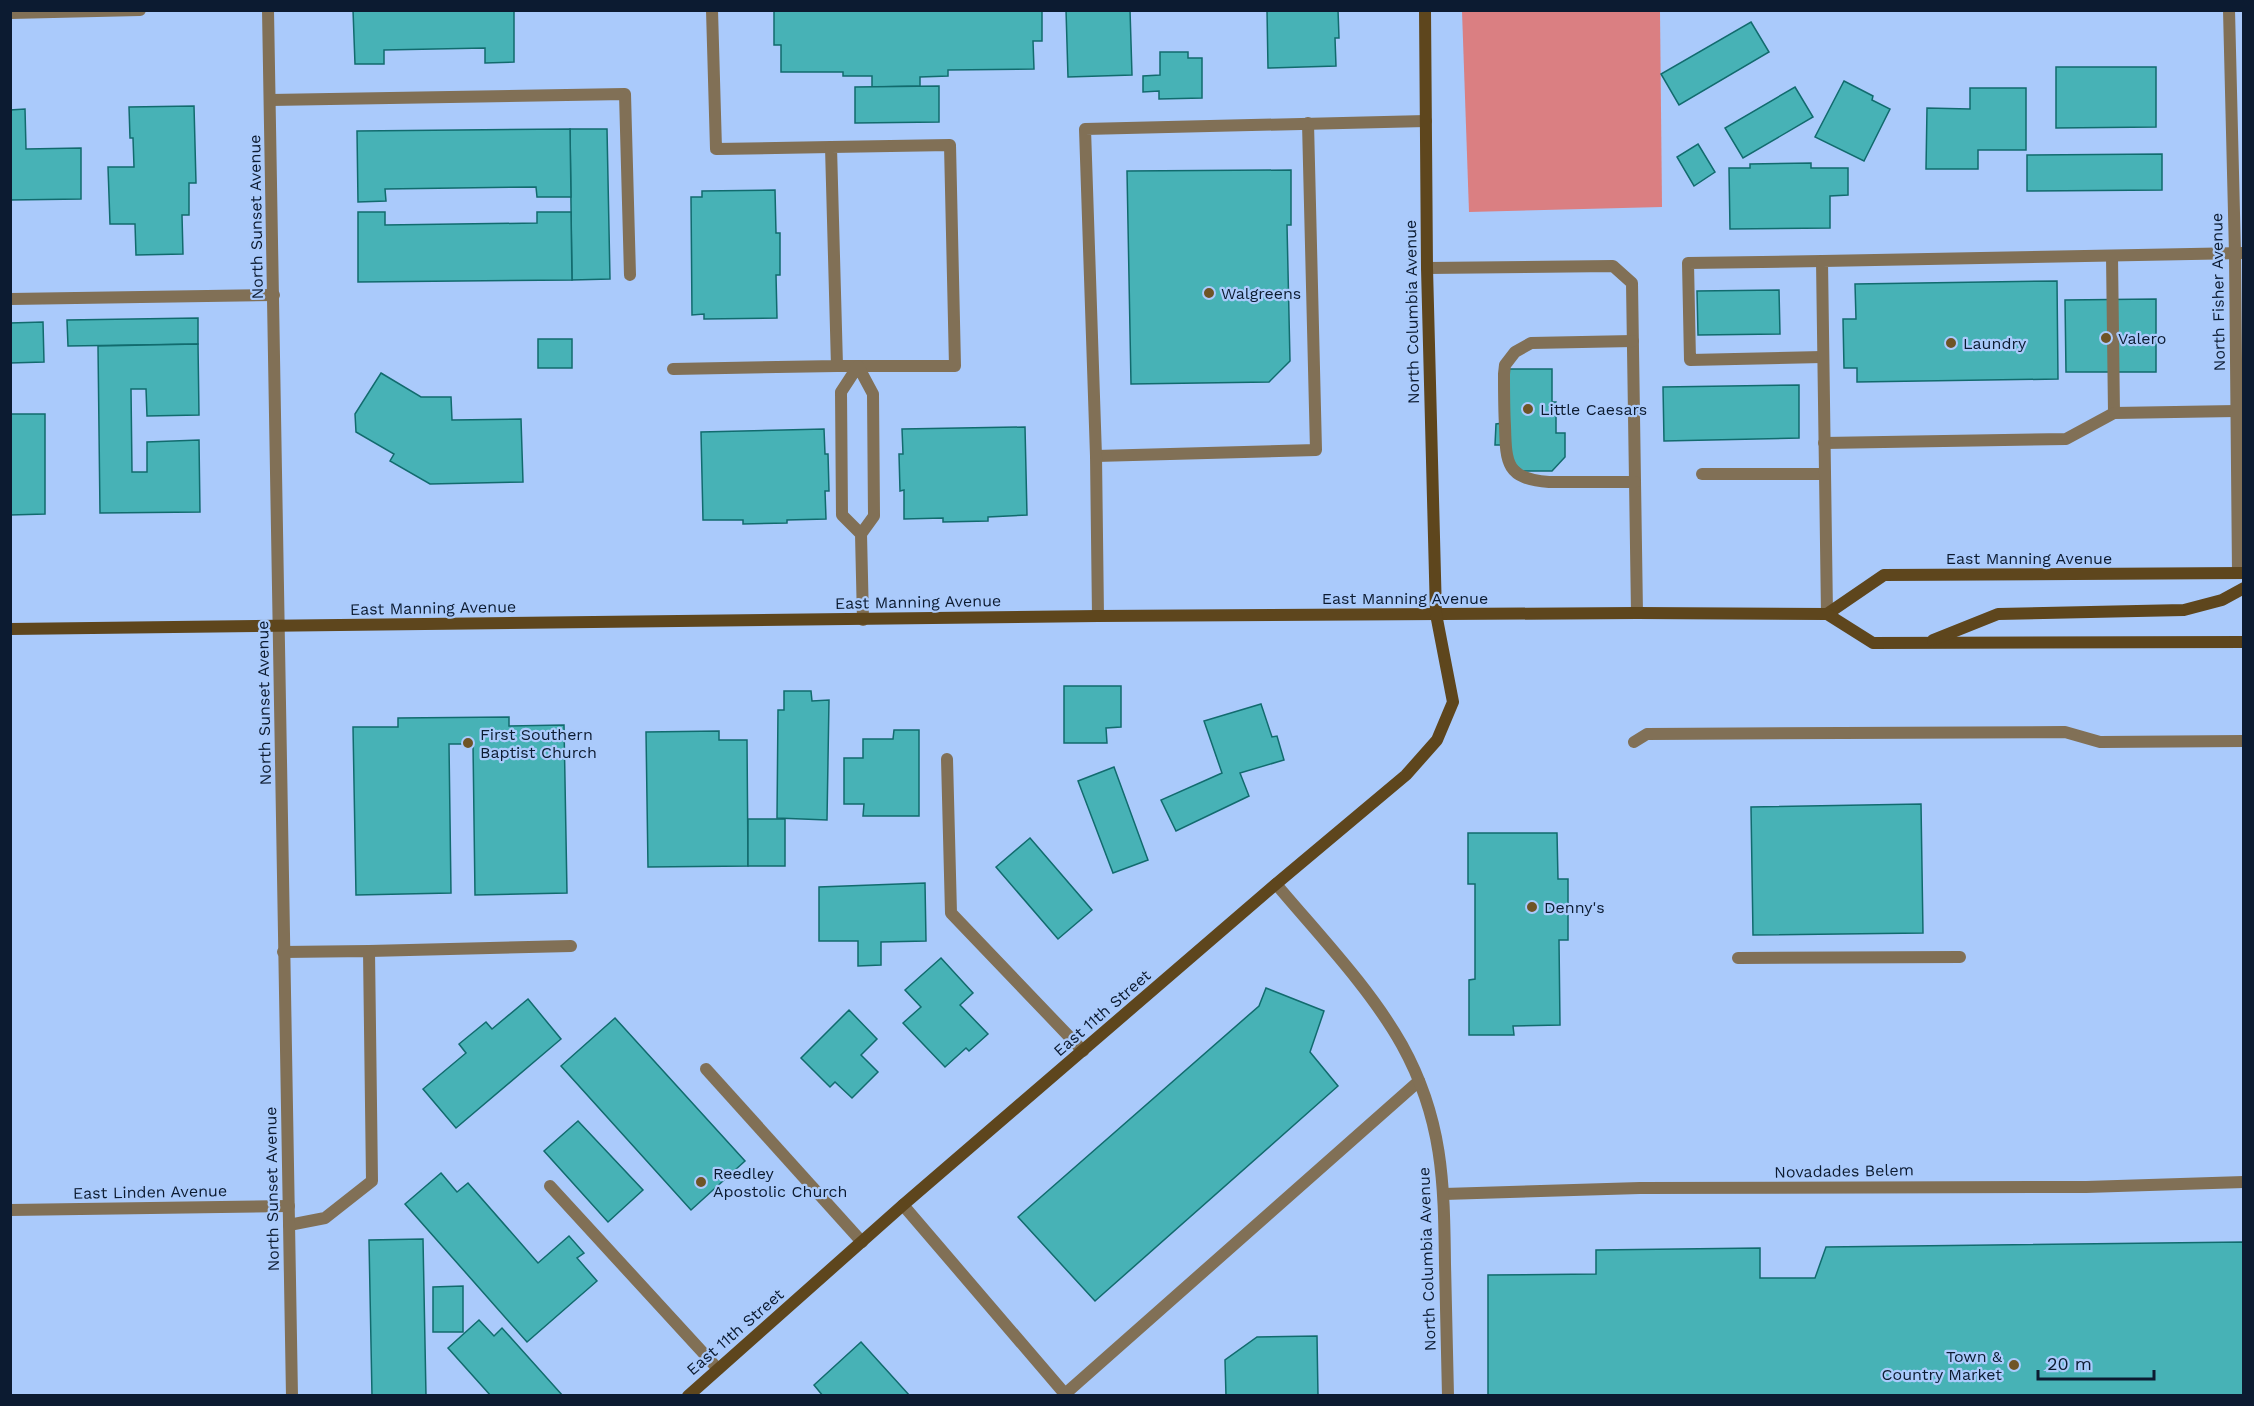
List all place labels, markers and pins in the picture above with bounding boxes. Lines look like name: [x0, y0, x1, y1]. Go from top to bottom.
place label: Walgreens: [1221, 284, 1301, 303]
marker: Walgreens: [1202, 286, 1216, 300]
place label: Valero: [2118, 329, 2166, 348]
marker: Valero: [2099, 331, 2113, 345]
place label: Laundry: [1963, 334, 2027, 353]
marker: Laundry: [1944, 336, 1958, 350]
place label: Little Caesars: [1540, 400, 1647, 419]
marker: Little Caesars: [1521, 402, 1535, 416]
place label: First Southern Baptist Church: [480, 725, 597, 762]
marker: First Southern Baptist Church: [461, 736, 475, 750]
place label: Denny's: [1544, 898, 1605, 917]
marker: Denny's: [1525, 900, 1539, 914]
place label: Reedley Apostolic Church: [713, 1164, 847, 1201]
marker: Reedley Apostolic Church: [694, 1175, 708, 1189]
place label: Town & Country Market: [1882, 1347, 2003, 1384]
marker: Town & Country Market: [2007, 1358, 2021, 1372]

